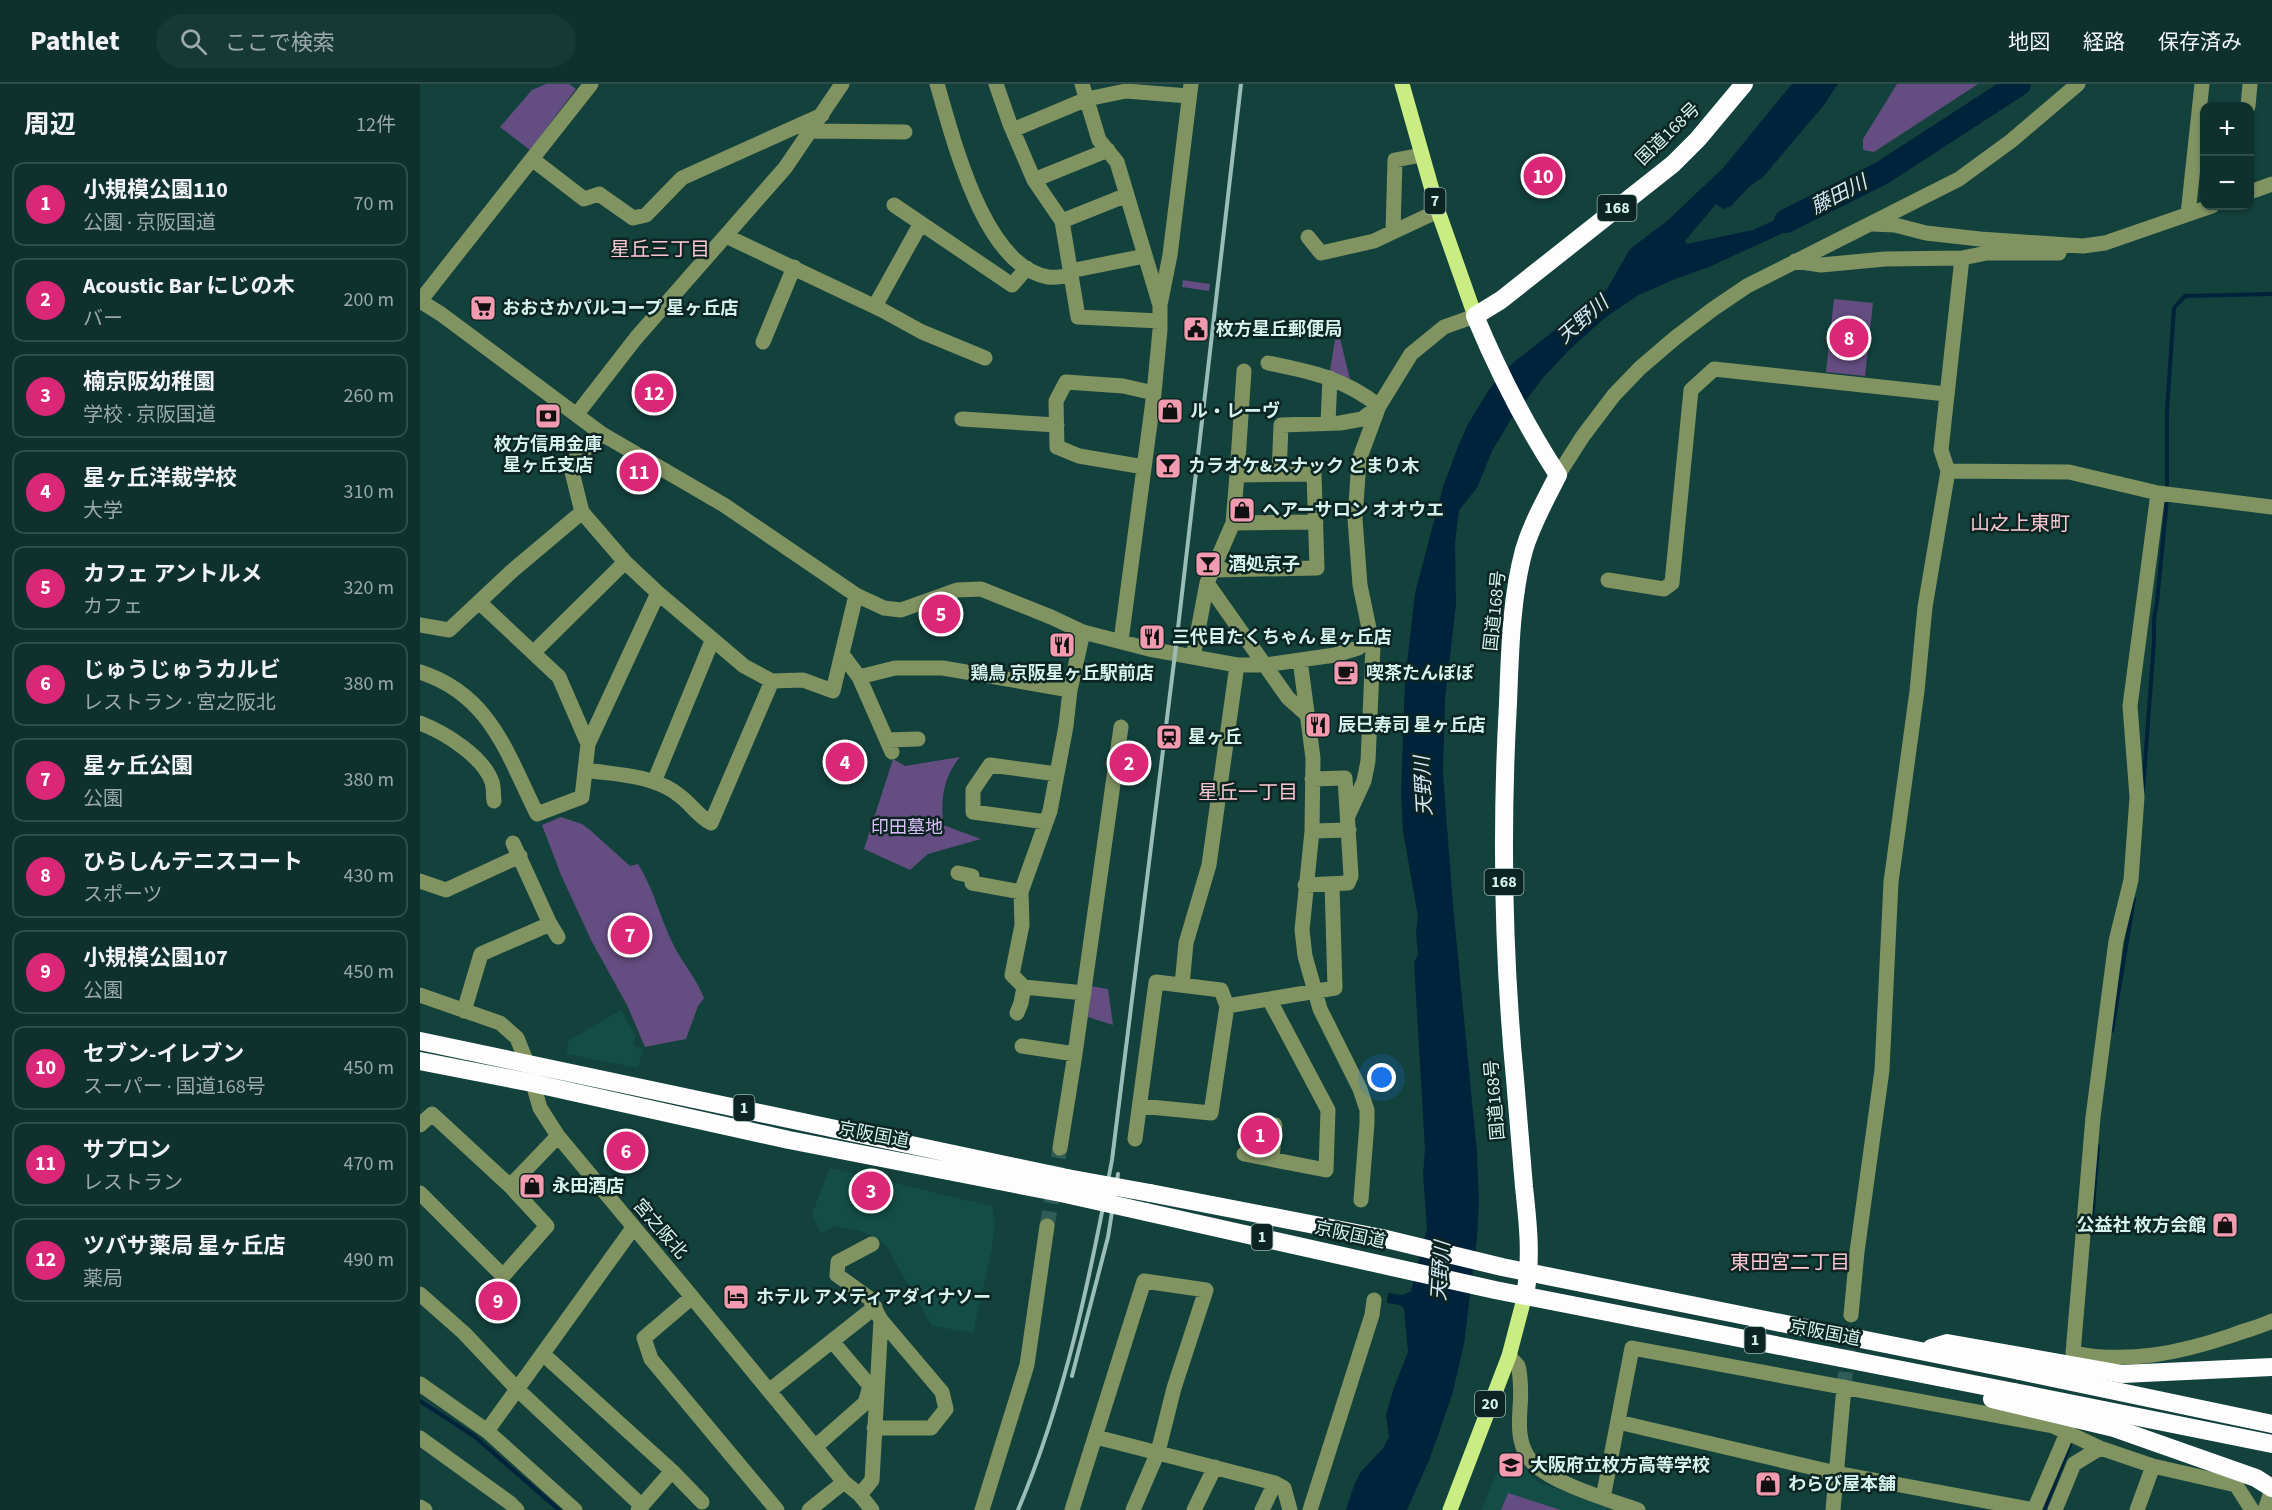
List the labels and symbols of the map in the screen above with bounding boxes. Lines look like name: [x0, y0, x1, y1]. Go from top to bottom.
street label: 国道168号: [1630, 97, 1706, 171]
pin: 10: [1524, 154, 1562, 199]
water label: 藤田川: [1806, 168, 1874, 221]
road number: 7: [1424, 188, 1446, 214]
road number: 168: [1598, 195, 1636, 221]
district label: 星丘三丁目: [610, 236, 710, 264]
water label: 天野川: [1551, 288, 1616, 350]
supermarket icon: おおさかパルコープ 星ヶ丘店: [468, 293, 498, 323]
place label: おおさかパルコープ 星ヶ丘店: [502, 296, 738, 321]
public building icon: 枚方星丘郵便局: [1181, 314, 1211, 344]
pin: 8: [1830, 316, 1868, 360]
place label: 枚方星丘郵便局: [1216, 317, 1342, 342]
pin: 12: [634, 370, 674, 416]
shop icon: ル・レーヴ: [1155, 396, 1185, 426]
place label: ル・レーヴ: [1190, 399, 1280, 424]
bank icon: 枚方信用金庫 星ヶ丘支店: [533, 401, 563, 431]
place label: 枚方信用金庫 星ヶ丘支店: [494, 432, 602, 478]
pin: 11: [620, 450, 658, 494]
bar icon: カラオケ&スナック とまり木: [1153, 451, 1183, 481]
place label: カラオケ&スナック とまり木: [1188, 454, 1420, 479]
shop icon: ヘアーサロン オオウエ: [1227, 495, 1257, 525]
place label: ヘアーサロン オオウエ: [1262, 498, 1444, 523]
district label: 山之上東町: [1970, 510, 2070, 538]
bar icon: 酒処京子: [1193, 549, 1223, 579]
place label: 酒処京子: [1228, 552, 1300, 577]
street label: 国道168号: [1478, 569, 1512, 653]
pin: 5: [922, 592, 960, 636]
restaurant icon: 三代目たくちゃん 星ヶ丘店: [1137, 622, 1167, 652]
place label: 三代目たくちゃん 星ヶ丘店: [1172, 625, 1392, 650]
restaurant icon: 鶏鳥 京阪星ヶ丘駅前店: [1047, 630, 1077, 660]
cafe icon: 喫茶たんぽぽ: [1331, 658, 1361, 688]
place label: 鶏鳥 京阪星ヶ丘駅前店: [970, 661, 1154, 686]
place label: 喫茶たんぽぽ: [1366, 661, 1474, 686]
restaurant icon: 辰巳寿司 星ヶ丘店: [1303, 710, 1333, 740]
place label: 辰巳寿司 星ヶ丘店: [1338, 713, 1486, 738]
station icon: 星ヶ丘: [1154, 722, 1184, 752]
place label: 星ヶ丘: [1188, 725, 1242, 750]
pin: 4: [826, 740, 864, 784]
pin: 2: [1110, 740, 1148, 786]
water label: 天野川: [1408, 753, 1440, 817]
district label: 星丘一丁目: [1198, 779, 1298, 807]
park label: 印田墓地: [871, 815, 943, 840]
road number: 168: [1484, 869, 1524, 895]
pin: 7: [610, 912, 650, 958]
street label: 国道168号: [1479, 1059, 1511, 1141]
your location: [1367, 1063, 1396, 1092]
road number: 1: [734, 1095, 754, 1121]
pin: 1: [1240, 1112, 1280, 1158]
street label: 京阪国道: [836, 1116, 912, 1154]
pin: 6: [606, 1128, 646, 1174]
pin: 3: [852, 1168, 890, 1214]
shop icon: 永田酒店: [517, 1171, 547, 1201]
place label: 永田酒店: [552, 1174, 624, 1199]
street label: 宮之阪北: [627, 1194, 693, 1264]
shop icon: 公益社 枚方会館: [2210, 1210, 2240, 1240]
place label: 公益社 枚方会館: [2076, 1213, 2206, 1238]
street label: 京阪国道: [1312, 1215, 1388, 1255]
road number: 1: [1252, 1224, 1272, 1250]
water label: 天野川: [1425, 1238, 1457, 1302]
district label: 東田宮二丁目: [1730, 1249, 1850, 1277]
pin: 9: [478, 1278, 518, 1324]
hotel icon: ホテル アメティアダイナソー: [721, 1282, 751, 1312]
place label: ホテル アメティアダイナソー: [756, 1285, 991, 1310]
street label: 京阪国道: [1787, 1314, 1863, 1352]
road number: 1: [1744, 1327, 1766, 1353]
road number: 20: [1475, 1391, 1505, 1417]
school or university icon: 大阪府立枚方高等学校: [1496, 1450, 1526, 1480]
place label: 大阪府立枚方高等学校: [1530, 1453, 1710, 1478]
shop icon: わらび屋本舗: [1753, 1469, 1783, 1499]
place label: わらび屋本舗: [1788, 1472, 1896, 1497]

